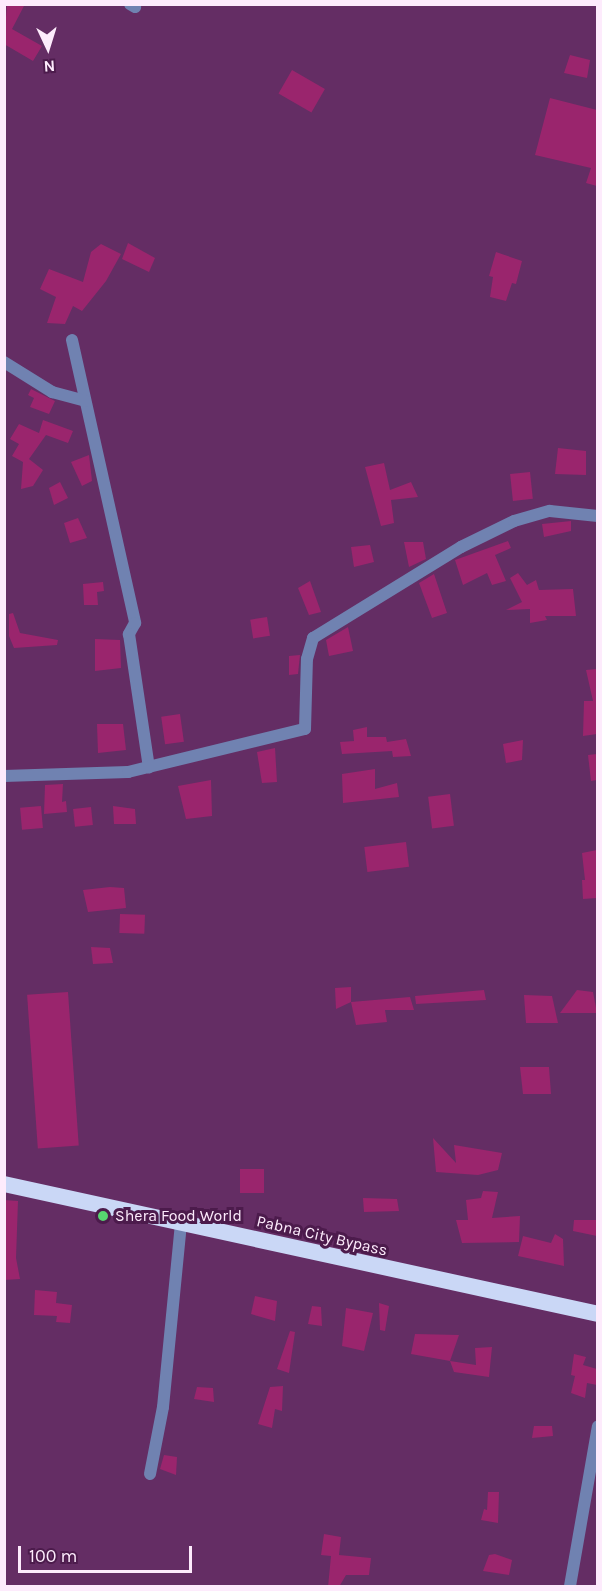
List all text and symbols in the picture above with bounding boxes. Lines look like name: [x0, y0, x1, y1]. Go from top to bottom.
north arrow: [18, 18, 78, 78]
text: N: [43, 57, 56, 76]
place label: Shera Food World: [115, 1206, 242, 1226]
marker: Shera Food World: [96, 1209, 110, 1223]
street label: Pabna City Bypass: [255, 1212, 389, 1260]
scale bar: [21, 1534, 195, 1572]
text: 100 m: [29, 1545, 77, 1567]

